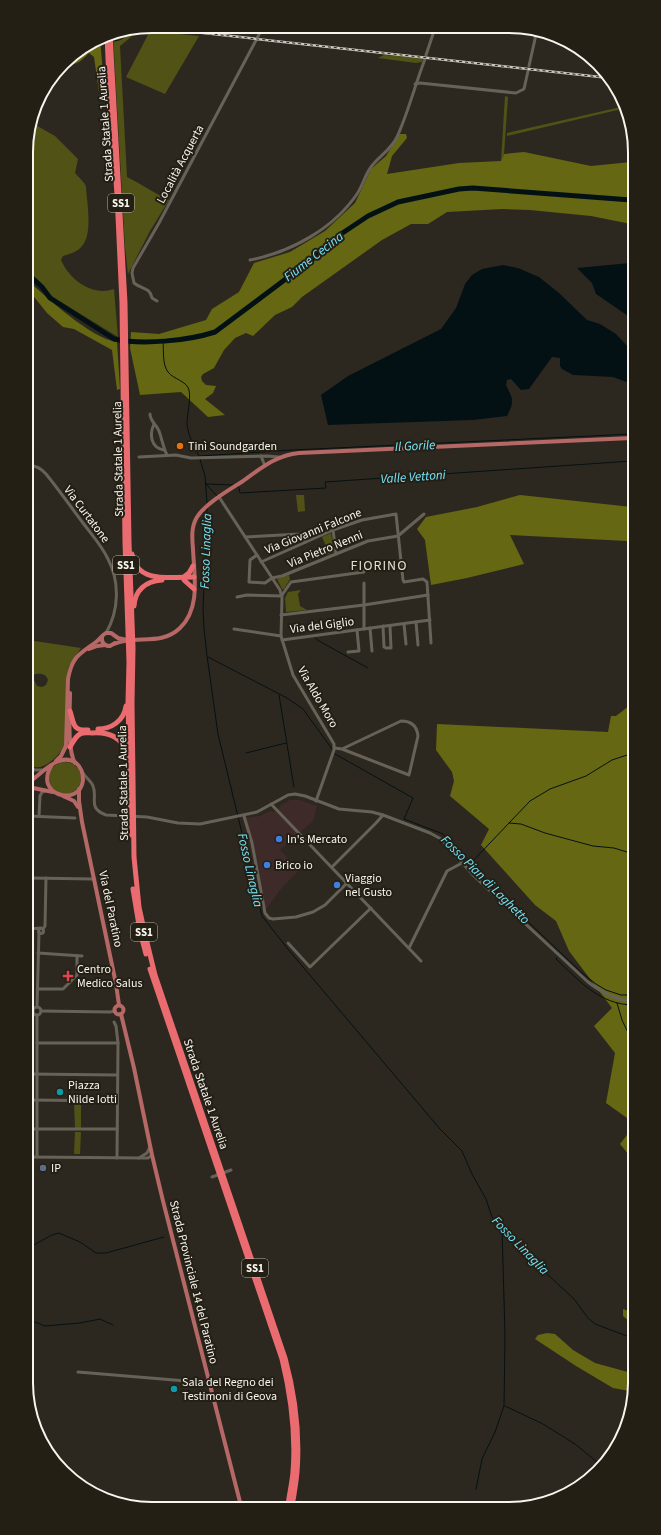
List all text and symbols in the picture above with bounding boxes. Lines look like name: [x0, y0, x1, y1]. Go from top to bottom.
street label: Strada Statale 1 Aurelia: [93, 66, 118, 182]
street label: Località Acquerta: [153, 122, 208, 207]
road number: SS1: [108, 194, 134, 212]
water label: Fiume Cecina: [280, 228, 347, 286]
street label: Strada Statale 1 Aurelia: [109, 401, 128, 517]
water label: Il Gorile: [394, 436, 436, 456]
place label: Tinì Soundgarden: [188, 438, 277, 455]
marker: Tinì Soundgarden: [175, 441, 185, 451]
water label: Valle Vettoni: [380, 466, 447, 488]
street label: Via Curtatone: [59, 482, 114, 546]
street label: Via Giovanni Falcone: [262, 504, 364, 559]
water label: Fosso Linaglia: [196, 513, 216, 589]
street label: Via Pietro Nenni: [285, 527, 365, 572]
road number: SS1: [113, 556, 139, 574]
district label: FIORINO: [351, 556, 407, 576]
street label: Via del Giglio: [289, 613, 355, 638]
street label: Via Aldo Moro: [293, 663, 342, 731]
street label: Strada Statale 1 Aurelia: [114, 725, 133, 841]
water label: Fosso Linaglia: [233, 831, 267, 909]
place label: In's Mercato: [287, 831, 347, 848]
water label: Fosso Pian di Laghetto: [437, 831, 534, 928]
marker: In's Mercato: [274, 834, 284, 844]
place label: Brico io: [275, 857, 313, 874]
marker: Brico io: [262, 860, 272, 870]
street label: Via del Paratino: [94, 869, 127, 949]
place label: Viaggio nel Gusto: [345, 870, 392, 901]
marker: Viaggio nel Gusto: [332, 880, 342, 890]
road number: SS1: [131, 923, 157, 941]
place label: Centro Medico Salus: [77, 961, 142, 992]
marker: Centro Medico Salus: [62, 970, 74, 982]
street label: Strada Statale 1 Aurelia: [179, 1037, 232, 1152]
place label: Piazza Nilde Iotti: [68, 1077, 117, 1108]
marker: Piazza Nilde Iotti: [55, 1087, 65, 1097]
place label: IP: [51, 1160, 61, 1177]
marker: IP: [38, 1163, 48, 1173]
street label: Strada Provinciale 14 del Paratino: [165, 1199, 222, 1366]
water label: Fosso Linaglia: [488, 1212, 553, 1279]
road number: SS1: [242, 1259, 268, 1277]
place label: Sala del Regno dei Testimoni di Geova: [182, 1374, 277, 1405]
marker: Sala del Regno dei Testimoni di Geova: [169, 1384, 179, 1394]

